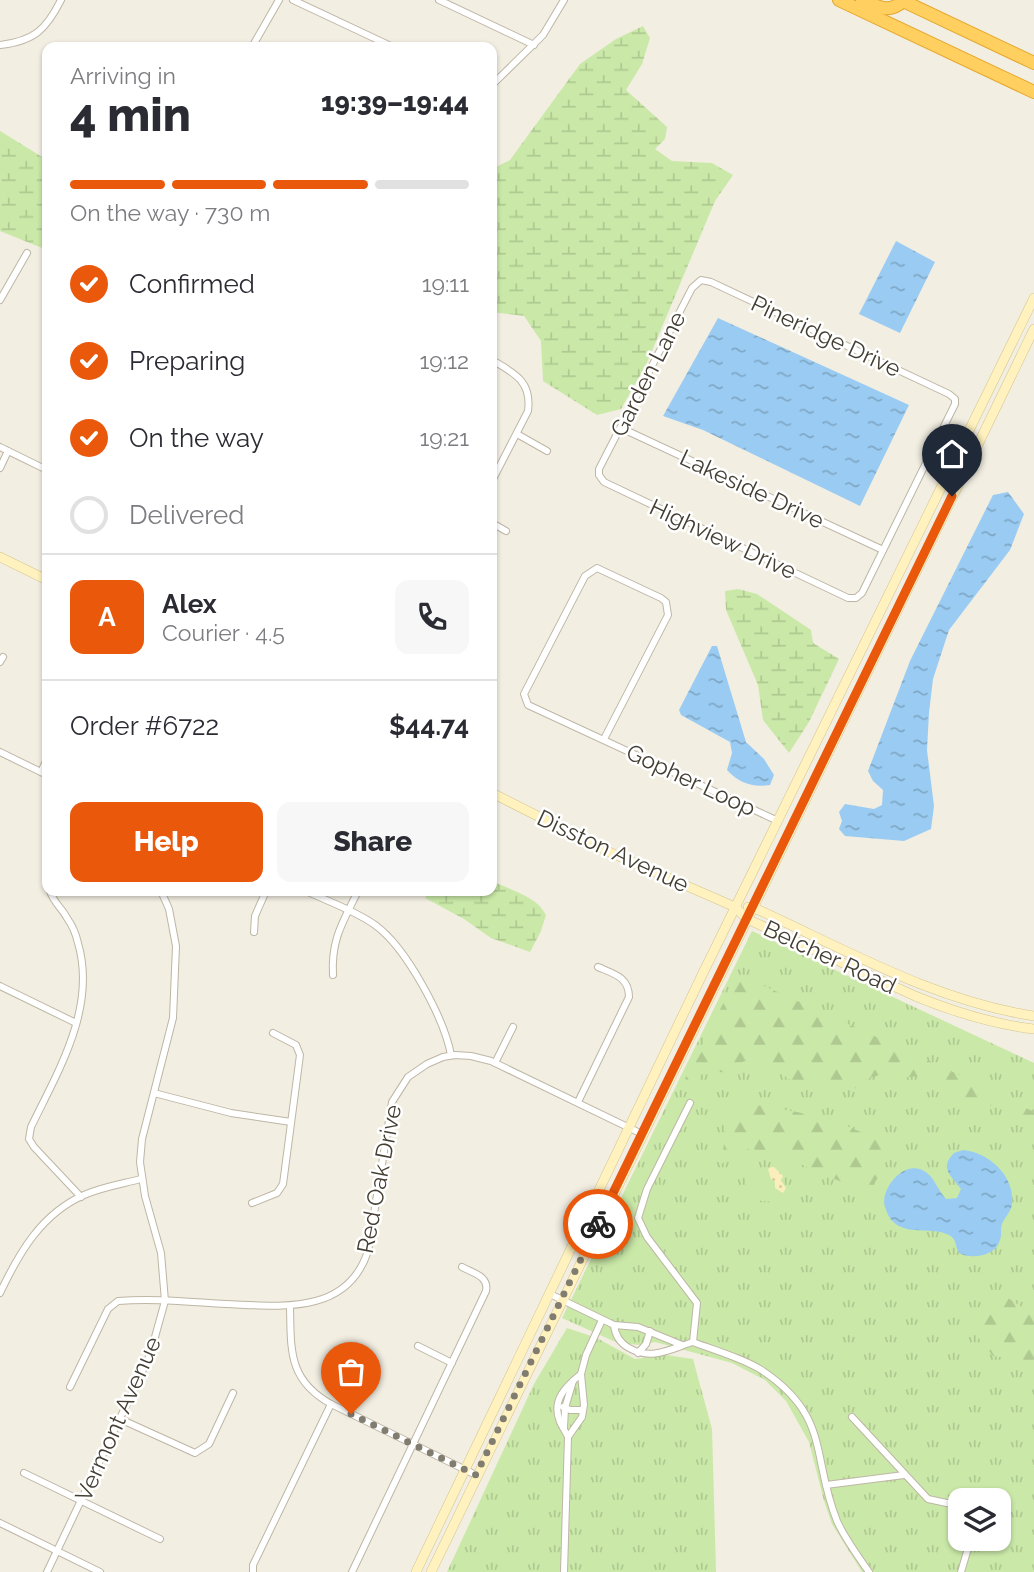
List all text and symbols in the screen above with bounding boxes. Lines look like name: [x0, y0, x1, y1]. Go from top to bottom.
text: Arriving in: [70, 62, 176, 89]
text: 19:39–19:44: [321, 87, 469, 117]
text: 4 min: [70, 88, 191, 142]
text: On the way · 730 m: [70, 199, 270, 226]
icon: check: [70, 265, 108, 303]
text: Confirmed: [129, 269, 255, 299]
text: 19:11: [422, 270, 469, 297]
street label: Pineridge Drive: [747, 289, 905, 382]
street label: Garden Lane: [604, 307, 691, 441]
icon: check: [70, 342, 108, 380]
text: Preparing: [129, 346, 245, 376]
text: 19:12: [420, 347, 469, 374]
icon: check: [70, 419, 108, 457]
text: On the way: [129, 423, 264, 453]
text: 19:21: [420, 424, 469, 451]
pin: [922, 424, 982, 496]
icon: home: [933, 435, 971, 473]
street label: Lakeside Drive: [676, 443, 828, 534]
street label: Highview Drive: [646, 493, 801, 584]
text: Delivered: [129, 500, 244, 530]
button: phone: [395, 580, 469, 654]
text: Alex: [162, 589, 217, 619]
text: A: [98, 602, 116, 632]
text: Courier · 4.5: [162, 619, 285, 646]
text: Order #6722: [70, 711, 219, 741]
text: $44.74: [389, 711, 469, 741]
street label: Gopher Loop: [622, 738, 760, 821]
button: Help: [70, 802, 263, 882]
button: Share: [277, 802, 469, 882]
street label: Disston Avenue: [533, 804, 693, 897]
street label: Belcher Road: [760, 914, 901, 999]
street label: Red Oak Drive: [351, 1102, 406, 1256]
courier: [563, 1189, 633, 1259]
icon: bike: [579, 1205, 617, 1243]
street label: Vermont Avenue: [69, 1332, 166, 1505]
pin: [321, 1342, 381, 1414]
icon: bag: [332, 1353, 370, 1391]
map controls: [948, 1488, 1011, 1551]
button: layers: [948, 1488, 1011, 1551]

